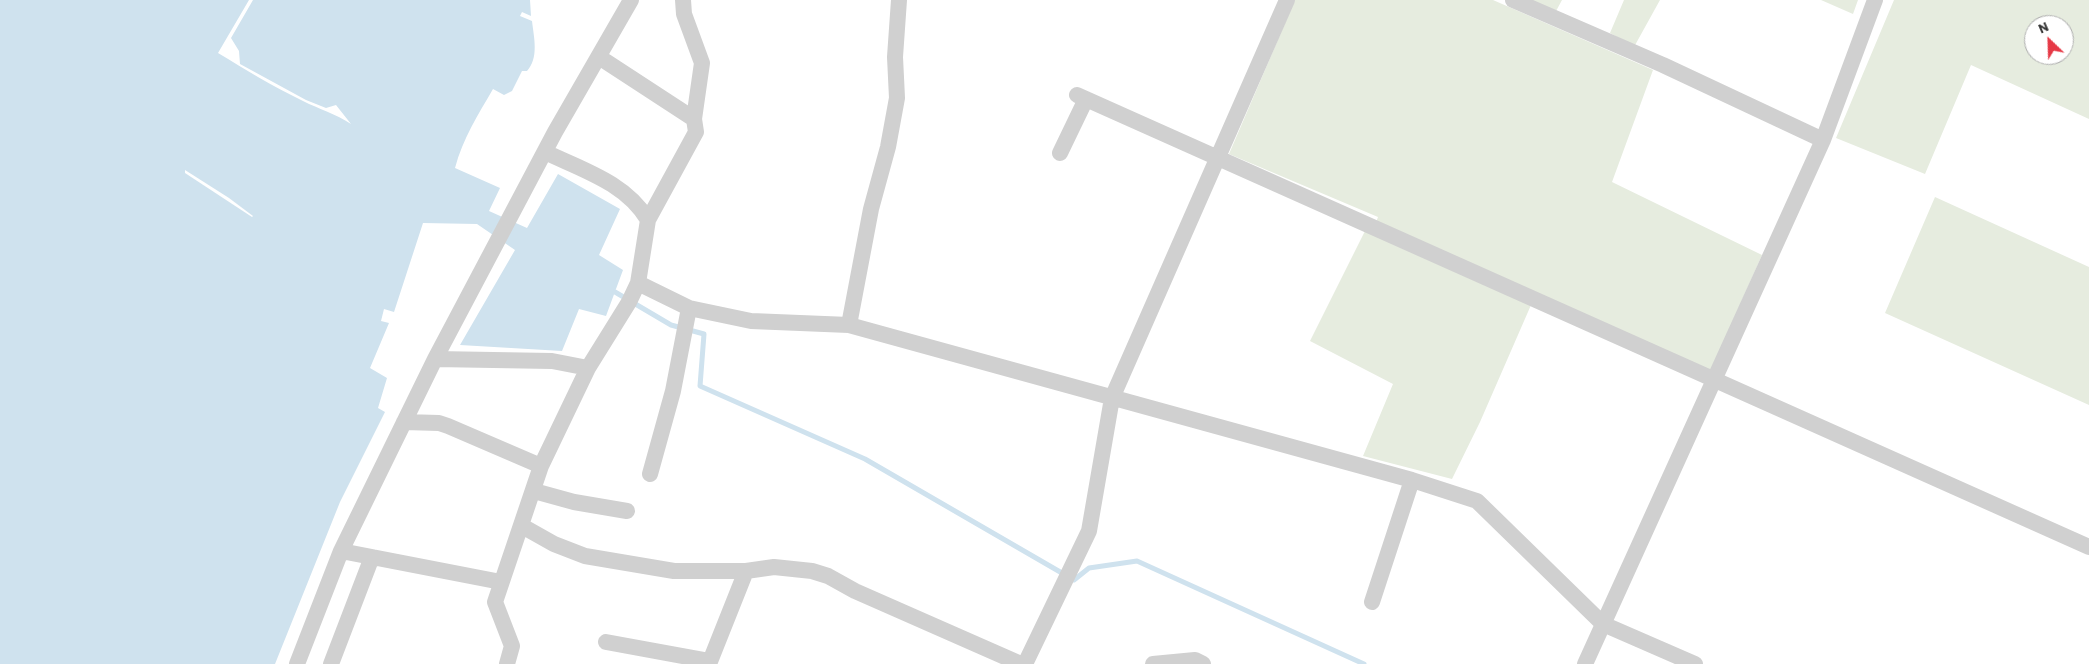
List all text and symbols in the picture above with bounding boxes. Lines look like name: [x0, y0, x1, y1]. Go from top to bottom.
north arrow: [2024, 15, 2074, 65]
text: N: [2035, 17, 2051, 36]

